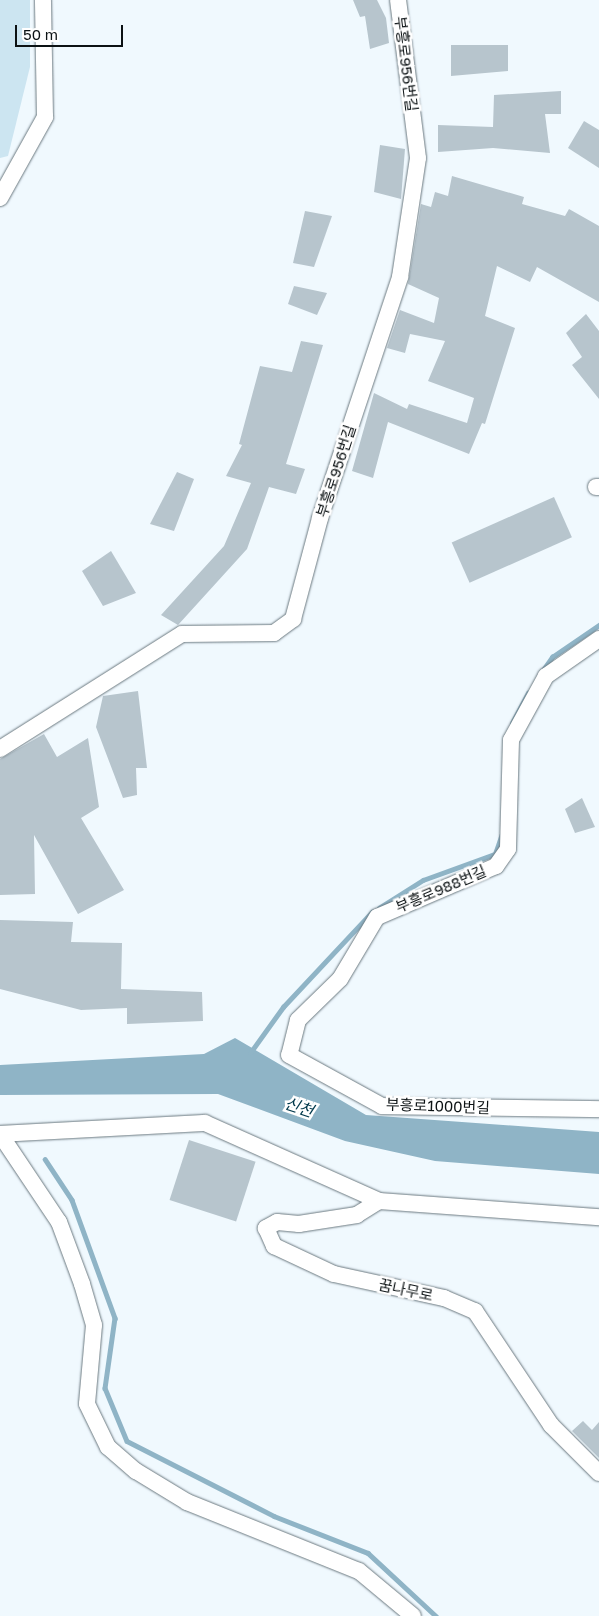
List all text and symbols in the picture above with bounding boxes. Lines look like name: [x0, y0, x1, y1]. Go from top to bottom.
scale bar: [18, 15, 125, 47]
street label: 부흥로956번길: [391, 15, 421, 113]
text: 50 m: [23, 25, 58, 43]
street label: 부흥로956번길: [313, 423, 359, 519]
street label: 부흥로988번길: [393, 862, 489, 916]
water label: 신천: [282, 1093, 316, 1121]
street label: 부흥로1000번길: [386, 1095, 490, 1117]
street label: 꿈나무로: [377, 1275, 435, 1305]

